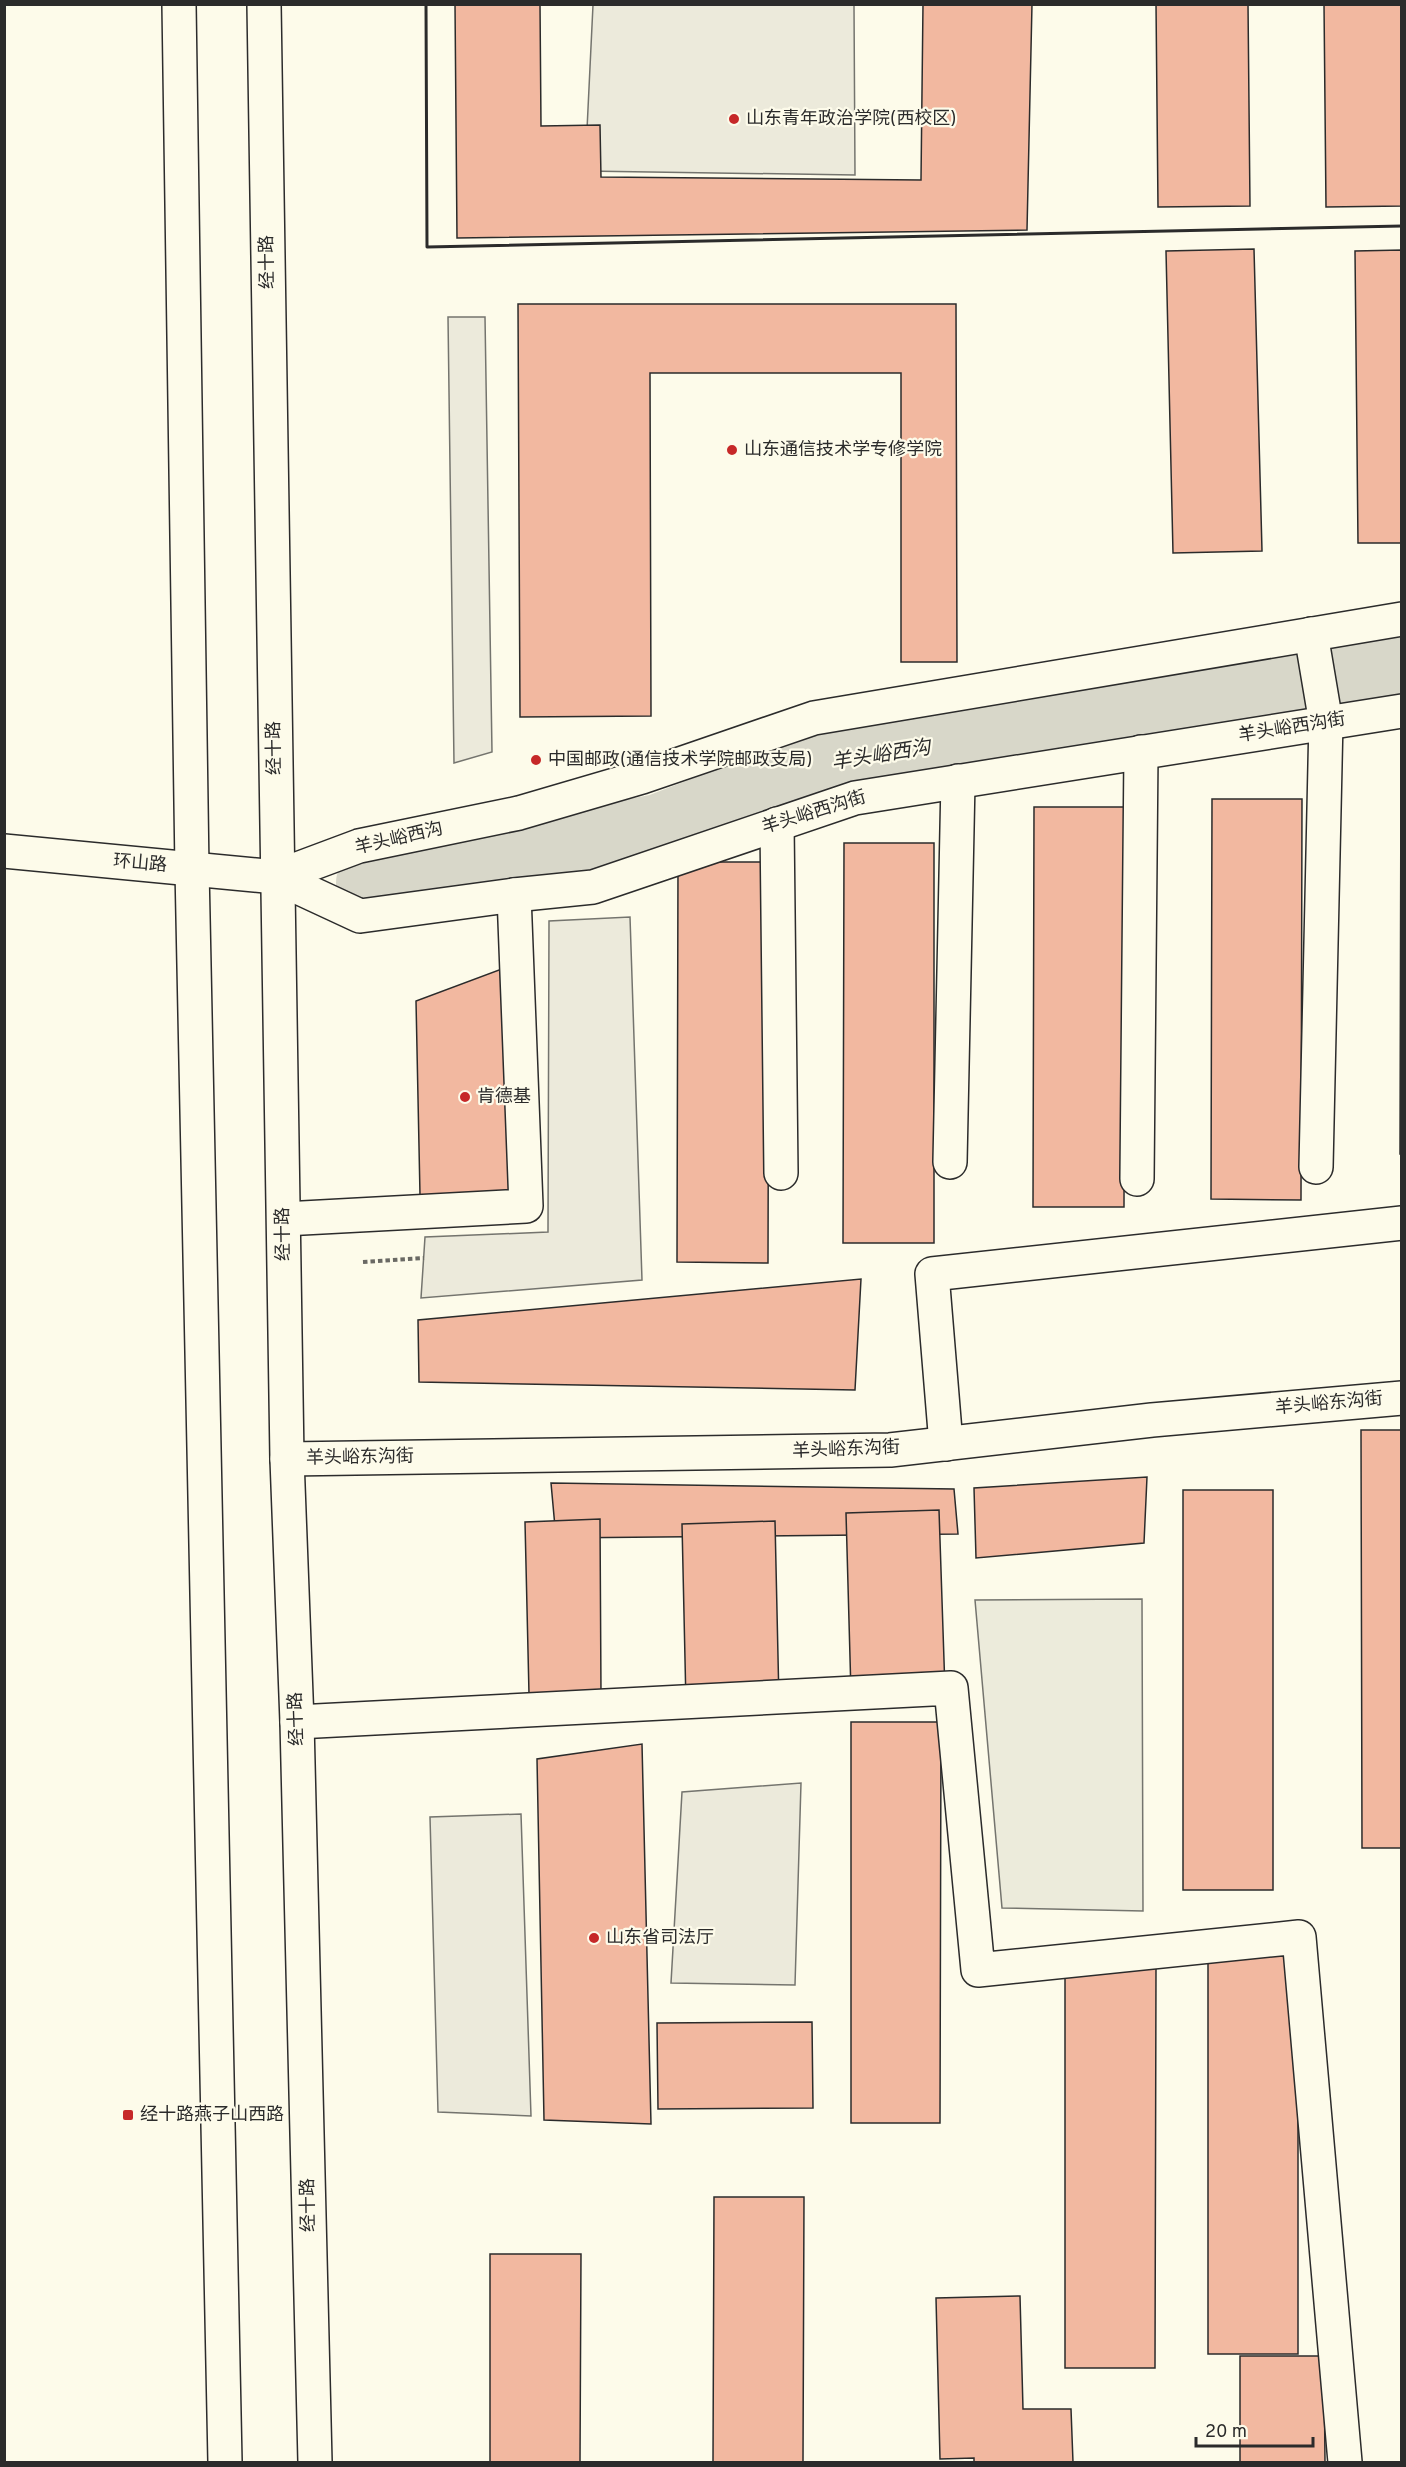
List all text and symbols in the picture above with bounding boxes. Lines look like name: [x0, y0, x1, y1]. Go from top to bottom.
place label: 山东青年政治学院(西校区): [746, 108, 956, 131]
marker: 山东青年政治学院(西校区): [727, 112, 741, 126]
street label: 经十路: [256, 235, 280, 289]
place label: 山东通信技术学专修学院: [744, 439, 942, 462]
marker: 山东通信技术学专修学院: [725, 443, 739, 457]
street label: 羊头峪西沟街: [1237, 708, 1347, 748]
street label: 经十路: [263, 721, 287, 775]
water label: 羊头峪西沟: [830, 735, 934, 777]
place label: 中国邮政(通信技术学院邮政支局): [548, 749, 812, 772]
marker: 中国邮政(通信技术学院邮政支局): [529, 753, 543, 767]
street label: 羊头峪西沟街: [759, 786, 869, 840]
street label: 羊头峪西沟: [353, 818, 445, 860]
street label: 环山路: [112, 850, 168, 878]
place label: 肯德基: [477, 1086, 531, 1109]
marker: 肯德基: [458, 1090, 472, 1104]
street label: 经十路: [272, 1207, 296, 1261]
street label: 羊头峪东沟街: [1274, 1388, 1384, 1420]
street label: 羊头峪东沟街: [792, 1437, 900, 1463]
street label: 羊头峪东沟街: [306, 1446, 414, 1470]
street label: 经十路: [285, 1692, 309, 1746]
place label: 山东省司法厅: [606, 1927, 714, 1950]
marker: 山东省司法厅: [587, 1931, 601, 1945]
place label: 经十路燕子山西路: [140, 2104, 284, 2127]
marker: 经十路燕子山西路: [121, 2108, 135, 2122]
street label: 经十路: [297, 2178, 321, 2232]
scale bar: [1196, 2410, 1313, 2448]
text: 20 m: [1205, 2421, 1247, 2444]

